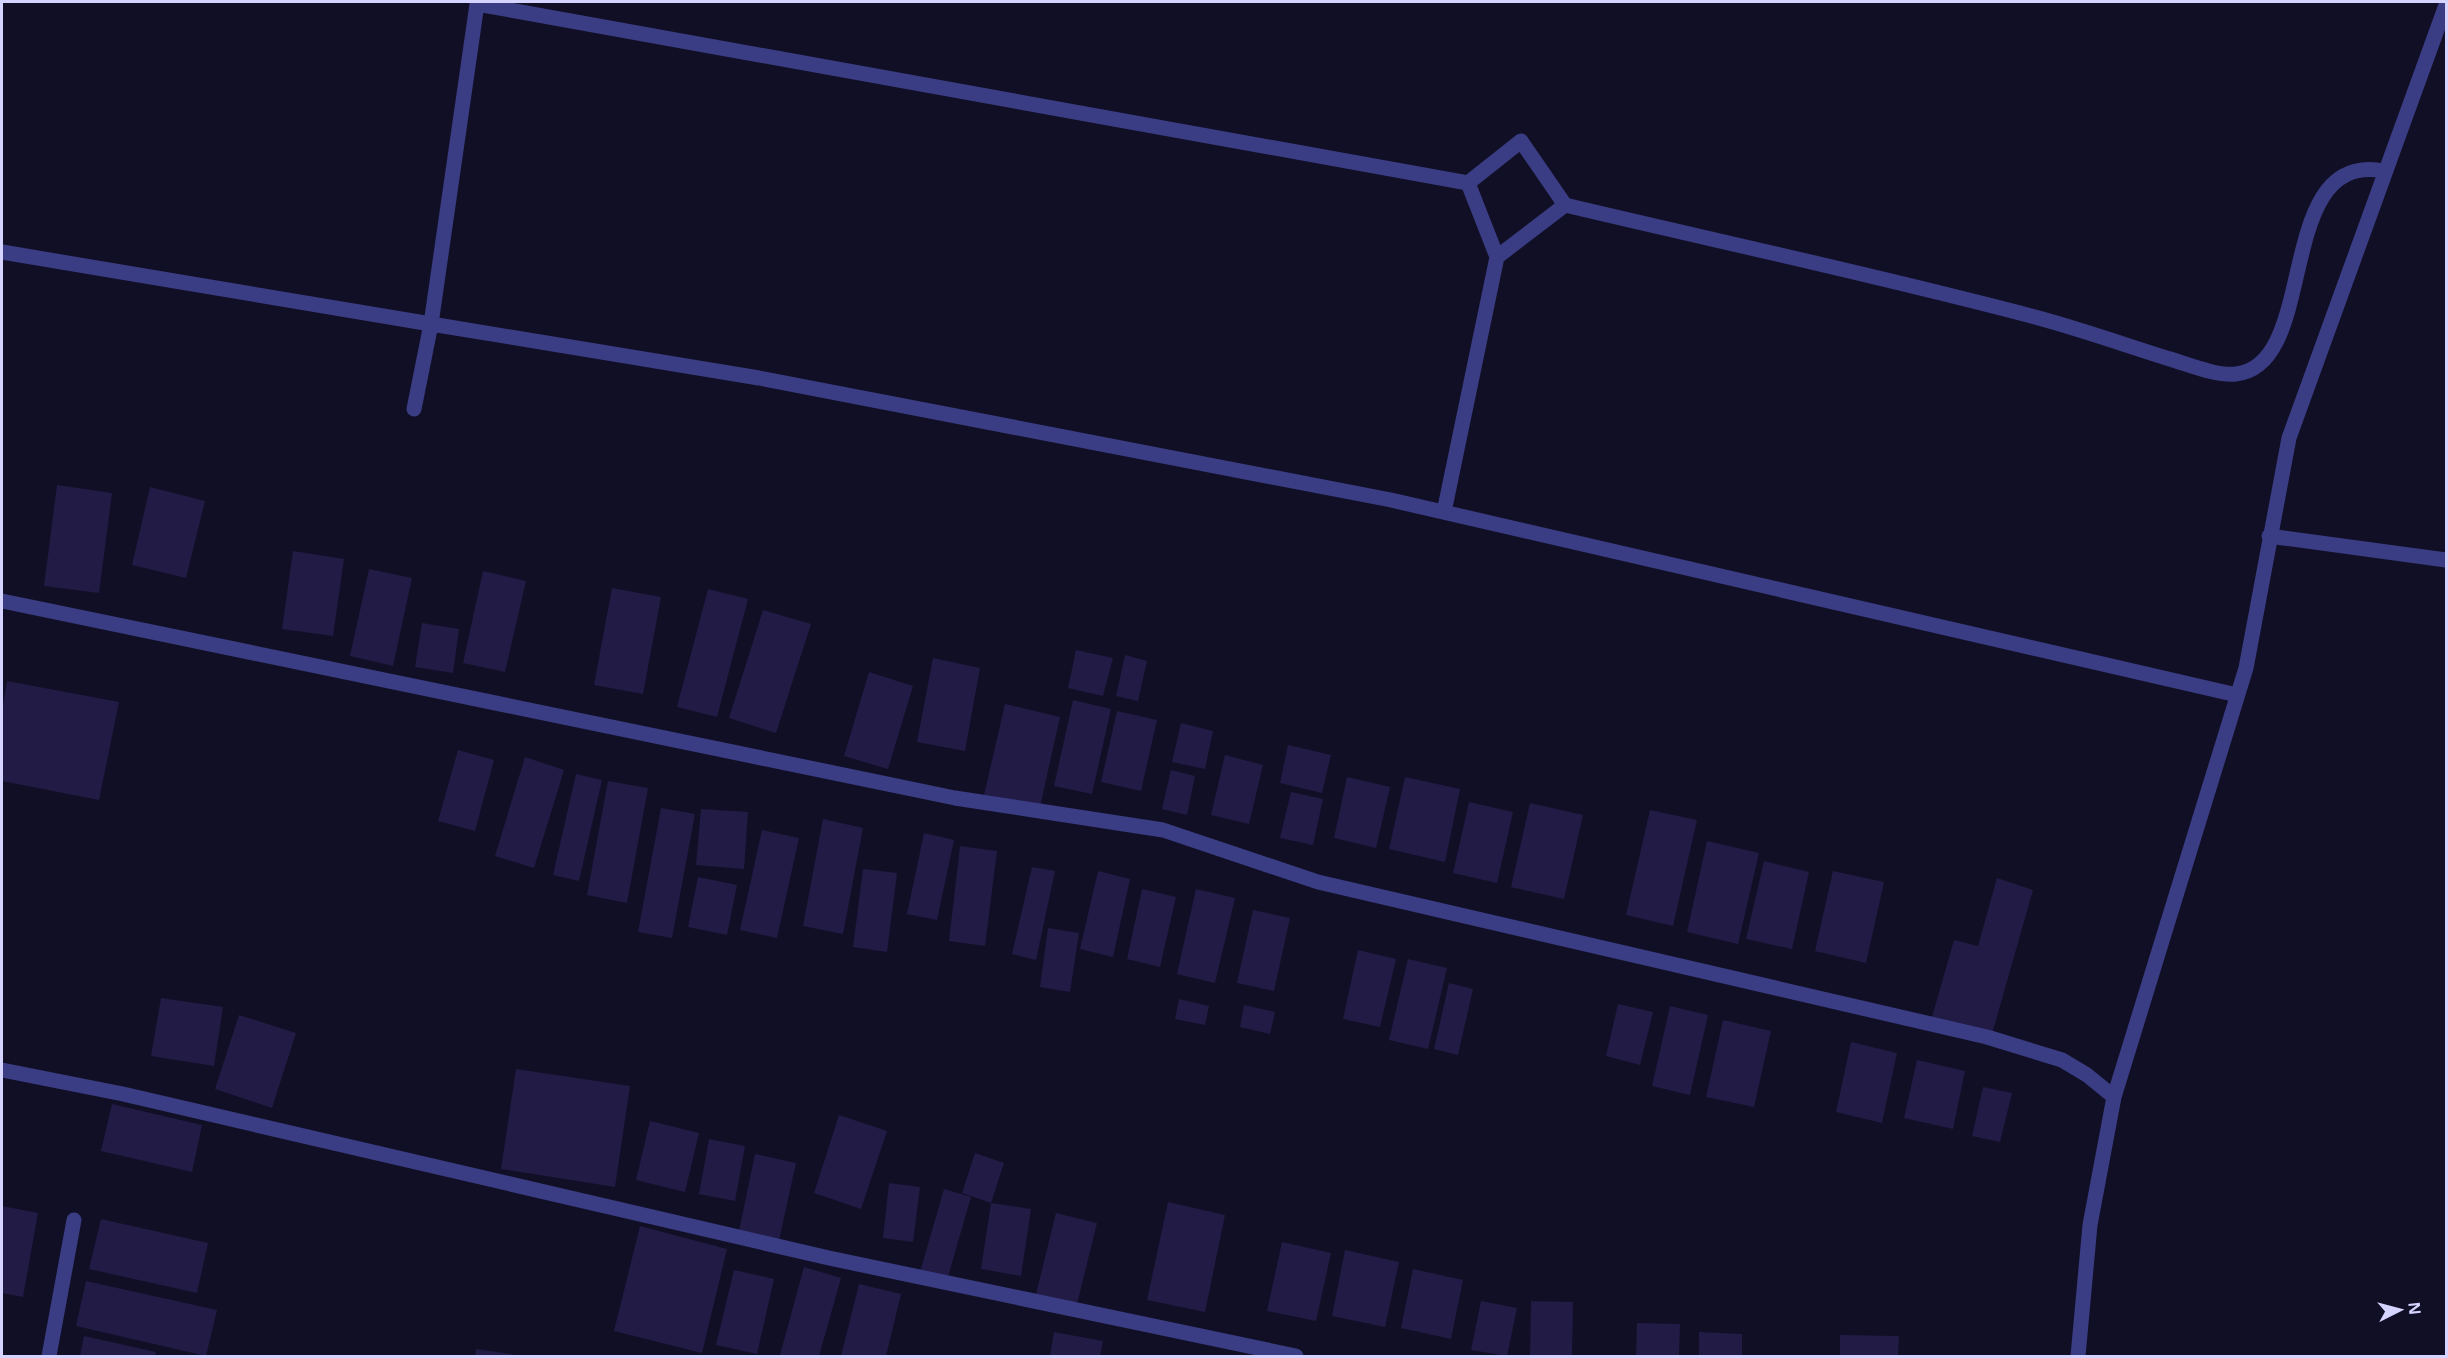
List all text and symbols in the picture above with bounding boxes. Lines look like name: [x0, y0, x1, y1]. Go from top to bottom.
north arrow: [2370, 1280, 2430, 1340]
text: N: [2403, 1301, 2427, 1316]

